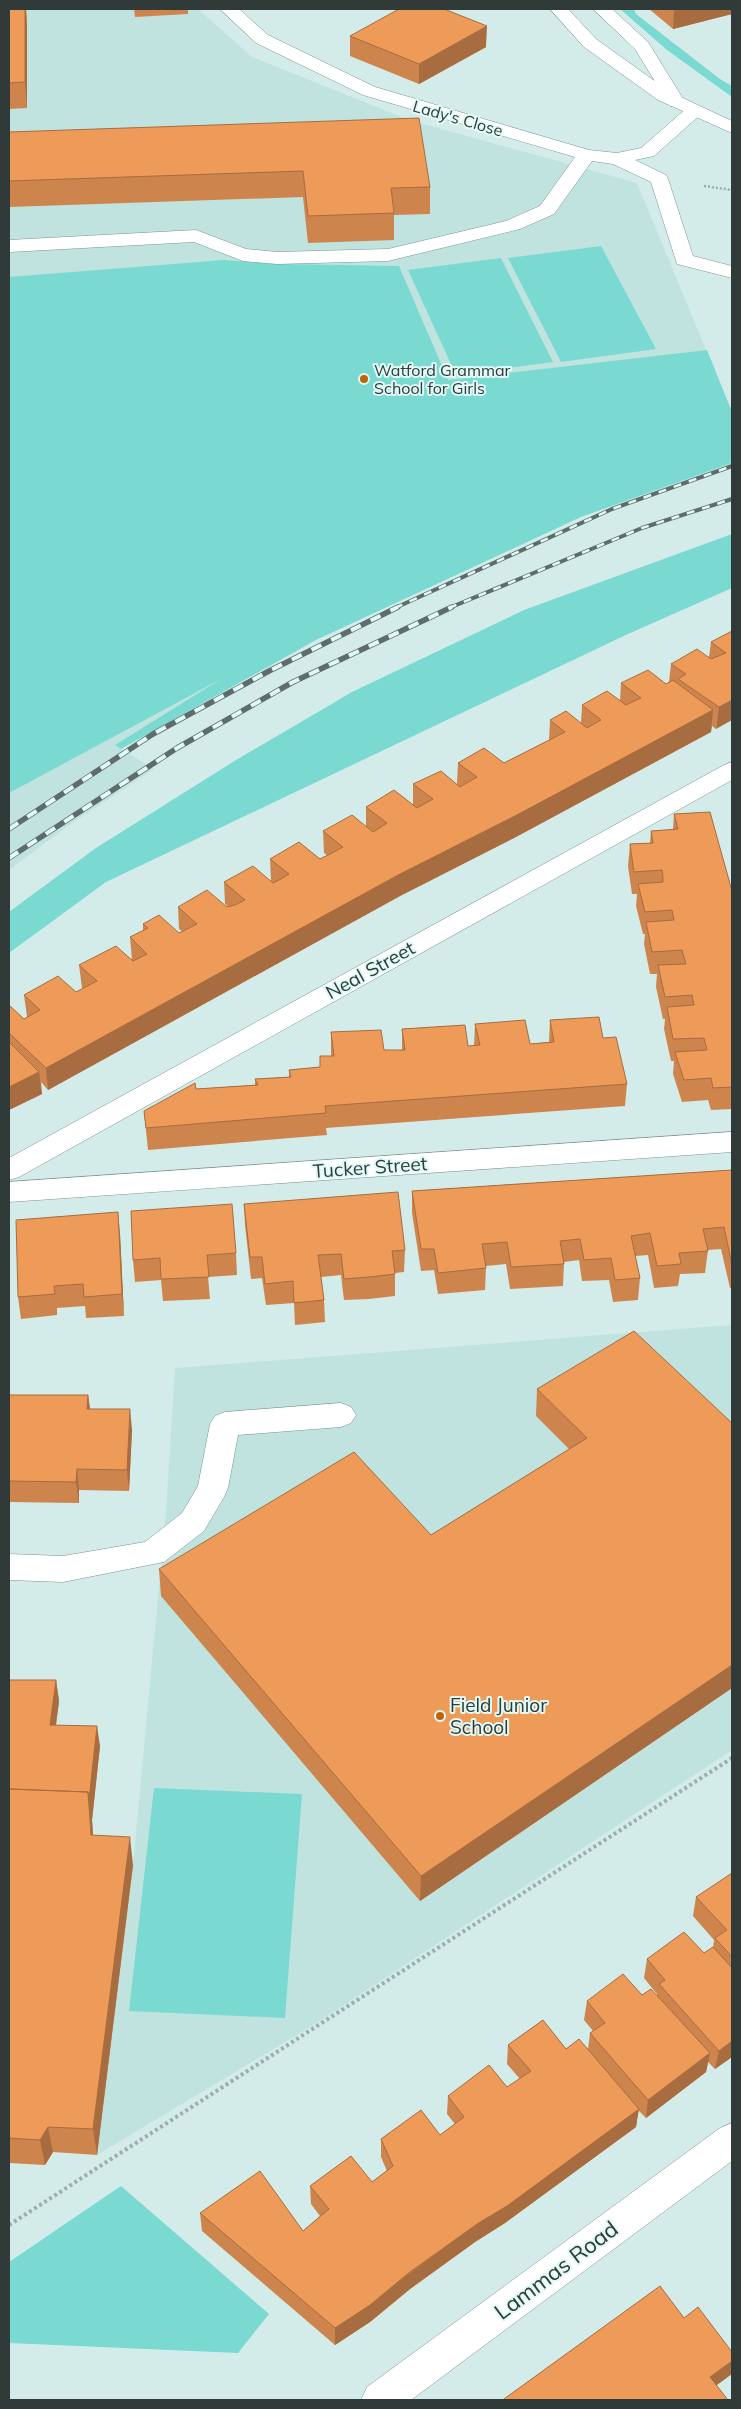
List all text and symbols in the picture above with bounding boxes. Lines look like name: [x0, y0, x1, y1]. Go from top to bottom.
street label: Lady's Close: [411, 96, 505, 140]
place label: Watford Grammar School for Girls: [374, 360, 511, 398]
marker: Watford Grammar School for Girls: [358, 373, 370, 385]
street label: Neal Street: [321, 936, 419, 1004]
street label: Tucker Street: [312, 1151, 428, 1183]
place label: Field Junior School: [450, 1693, 547, 1739]
marker: Field Junior School: [434, 1710, 446, 1722]
street label: Lammas Road: [489, 2214, 623, 2326]

